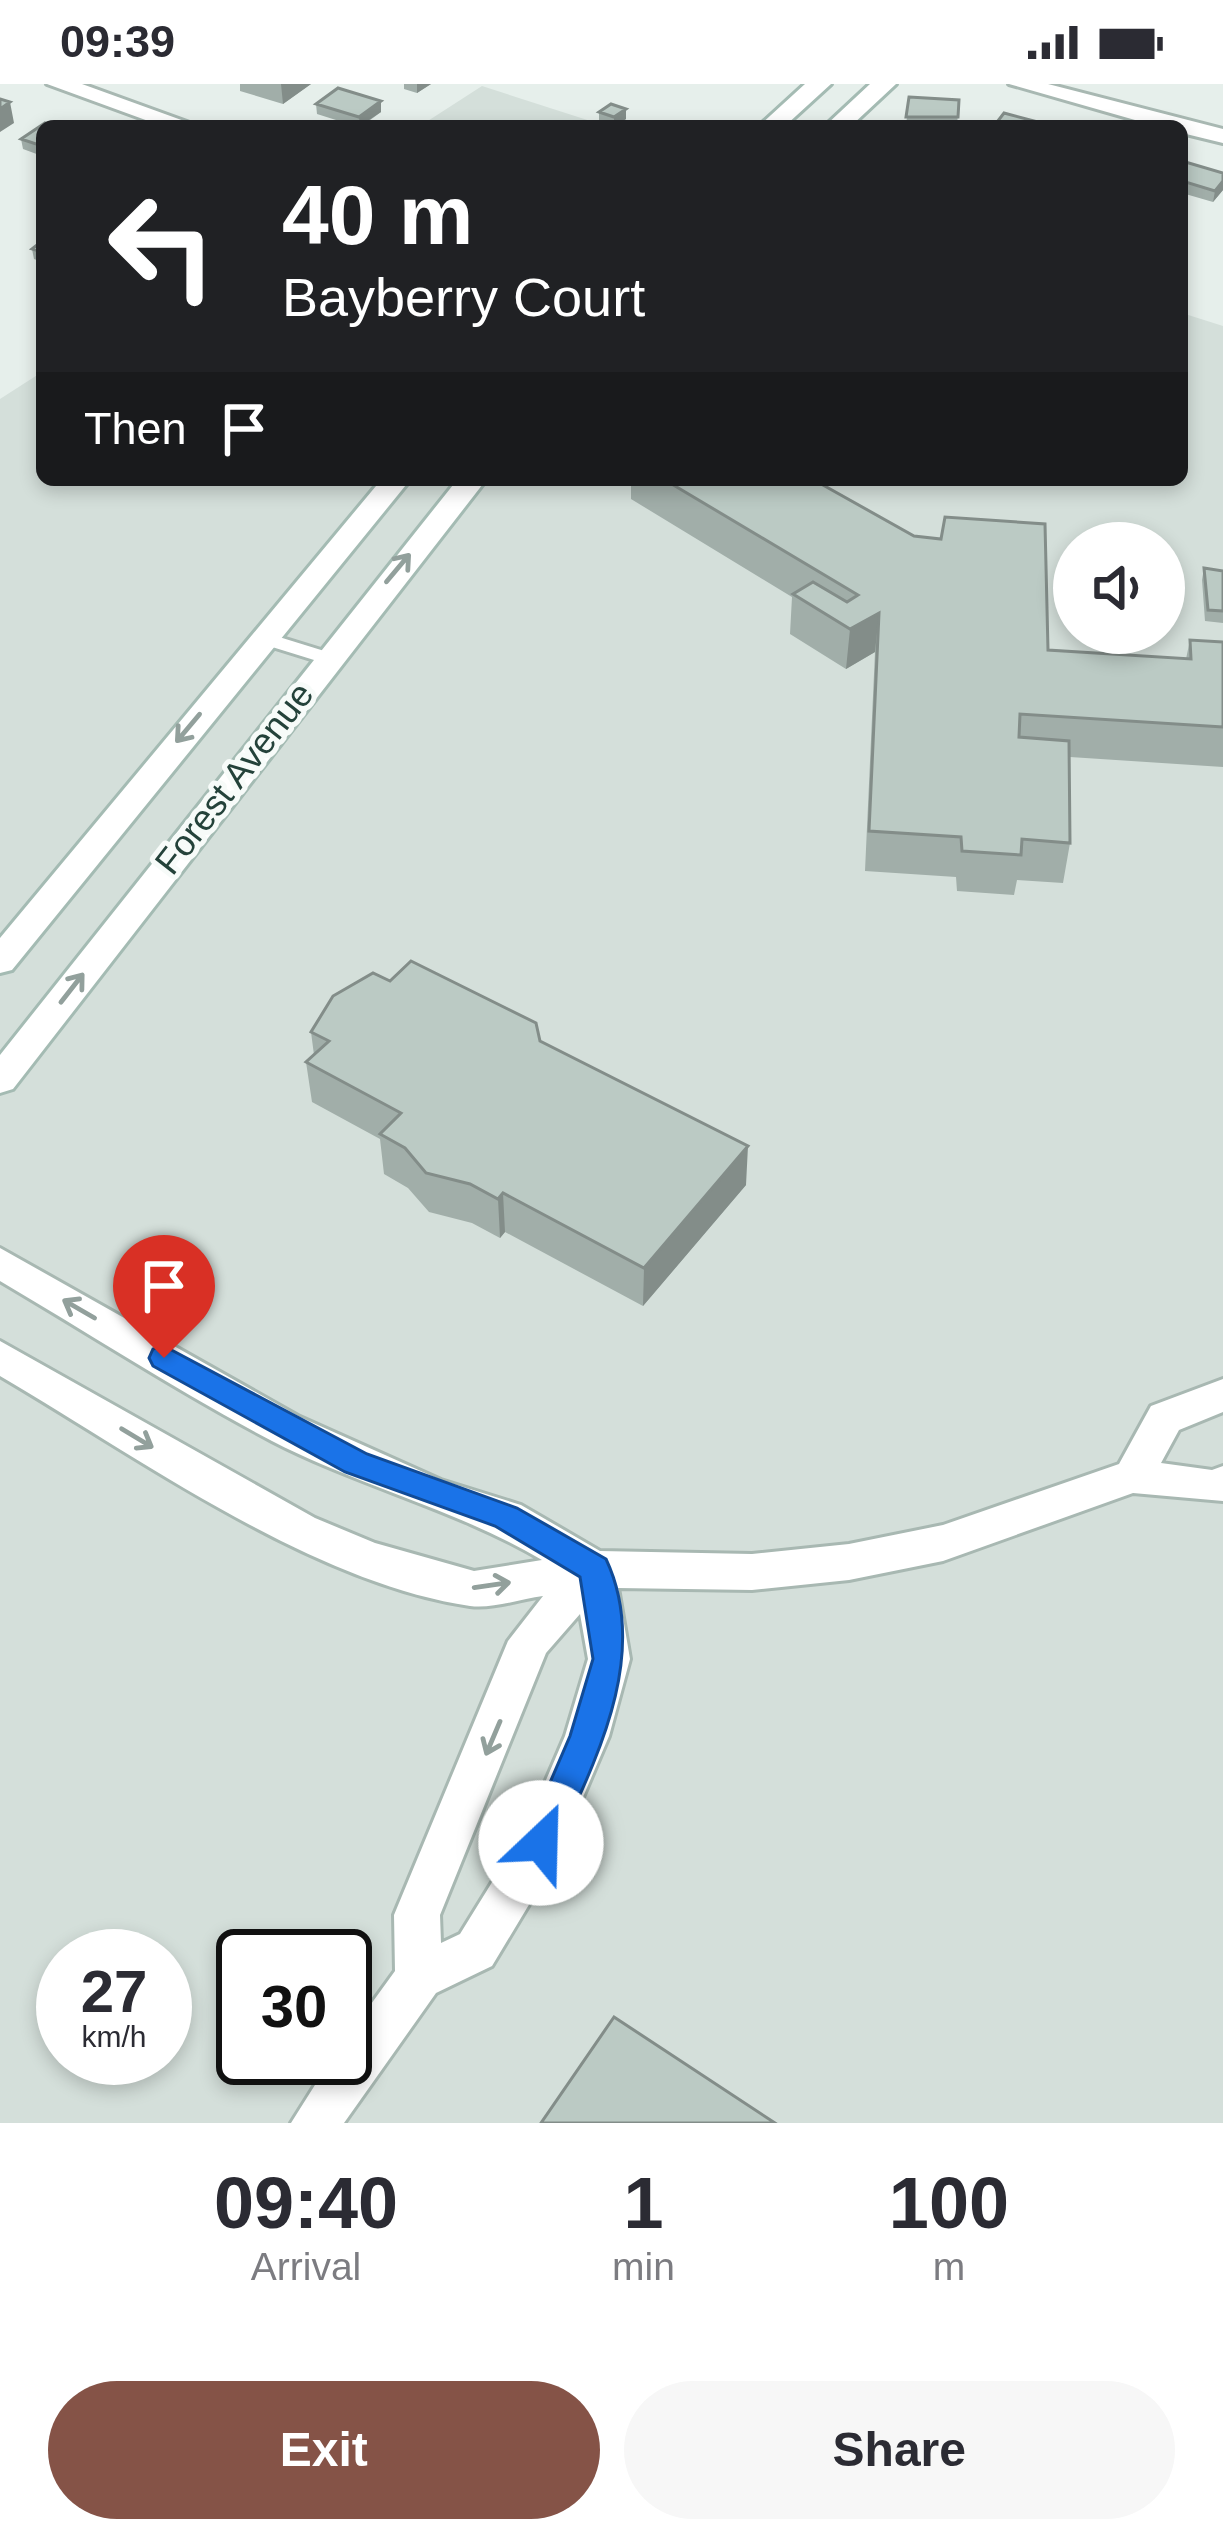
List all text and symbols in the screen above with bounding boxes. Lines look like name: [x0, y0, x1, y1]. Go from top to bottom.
text: 09:39: [60, 16, 175, 67]
icon: left: [84, 168, 240, 324]
text: 40 m: [282, 168, 473, 262]
text: Bayberry Court: [282, 267, 645, 327]
icon: arrive: [211, 396, 277, 462]
text: Then: [84, 403, 187, 454]
map controls: [1053, 522, 1185, 654]
button: sound: [1053, 522, 1185, 654]
one-way arrow: [384, 553, 412, 584]
street label: Forest Avenue: [147, 674, 321, 882]
one-way arrow: [176, 712, 202, 744]
one-way arrow: [58, 972, 85, 1004]
pin: [113, 1235, 215, 1358]
icon: arrive: [131, 1253, 197, 1319]
one-way arrow: [62, 1296, 97, 1320]
one-way arrow: [119, 1426, 153, 1450]
one-way arrow: [472, 1573, 511, 1596]
one-way arrow: [480, 1720, 502, 1756]
position arrow: [478, 1780, 604, 1906]
speed limit sign: 30: [216, 1929, 372, 2085]
text: 27: [81, 1958, 147, 2025]
text: km/h: [81, 2020, 147, 2053]
text: 09:40: [214, 2163, 398, 2243]
text: 1: [623, 2163, 664, 2243]
text: 100: [889, 2163, 1009, 2243]
text: Arrival: [251, 2245, 361, 2288]
text: min: [612, 2245, 675, 2288]
text: m: [933, 2245, 965, 2288]
button: Exit: [48, 2381, 600, 2519]
button: Share: [624, 2381, 1175, 2519]

